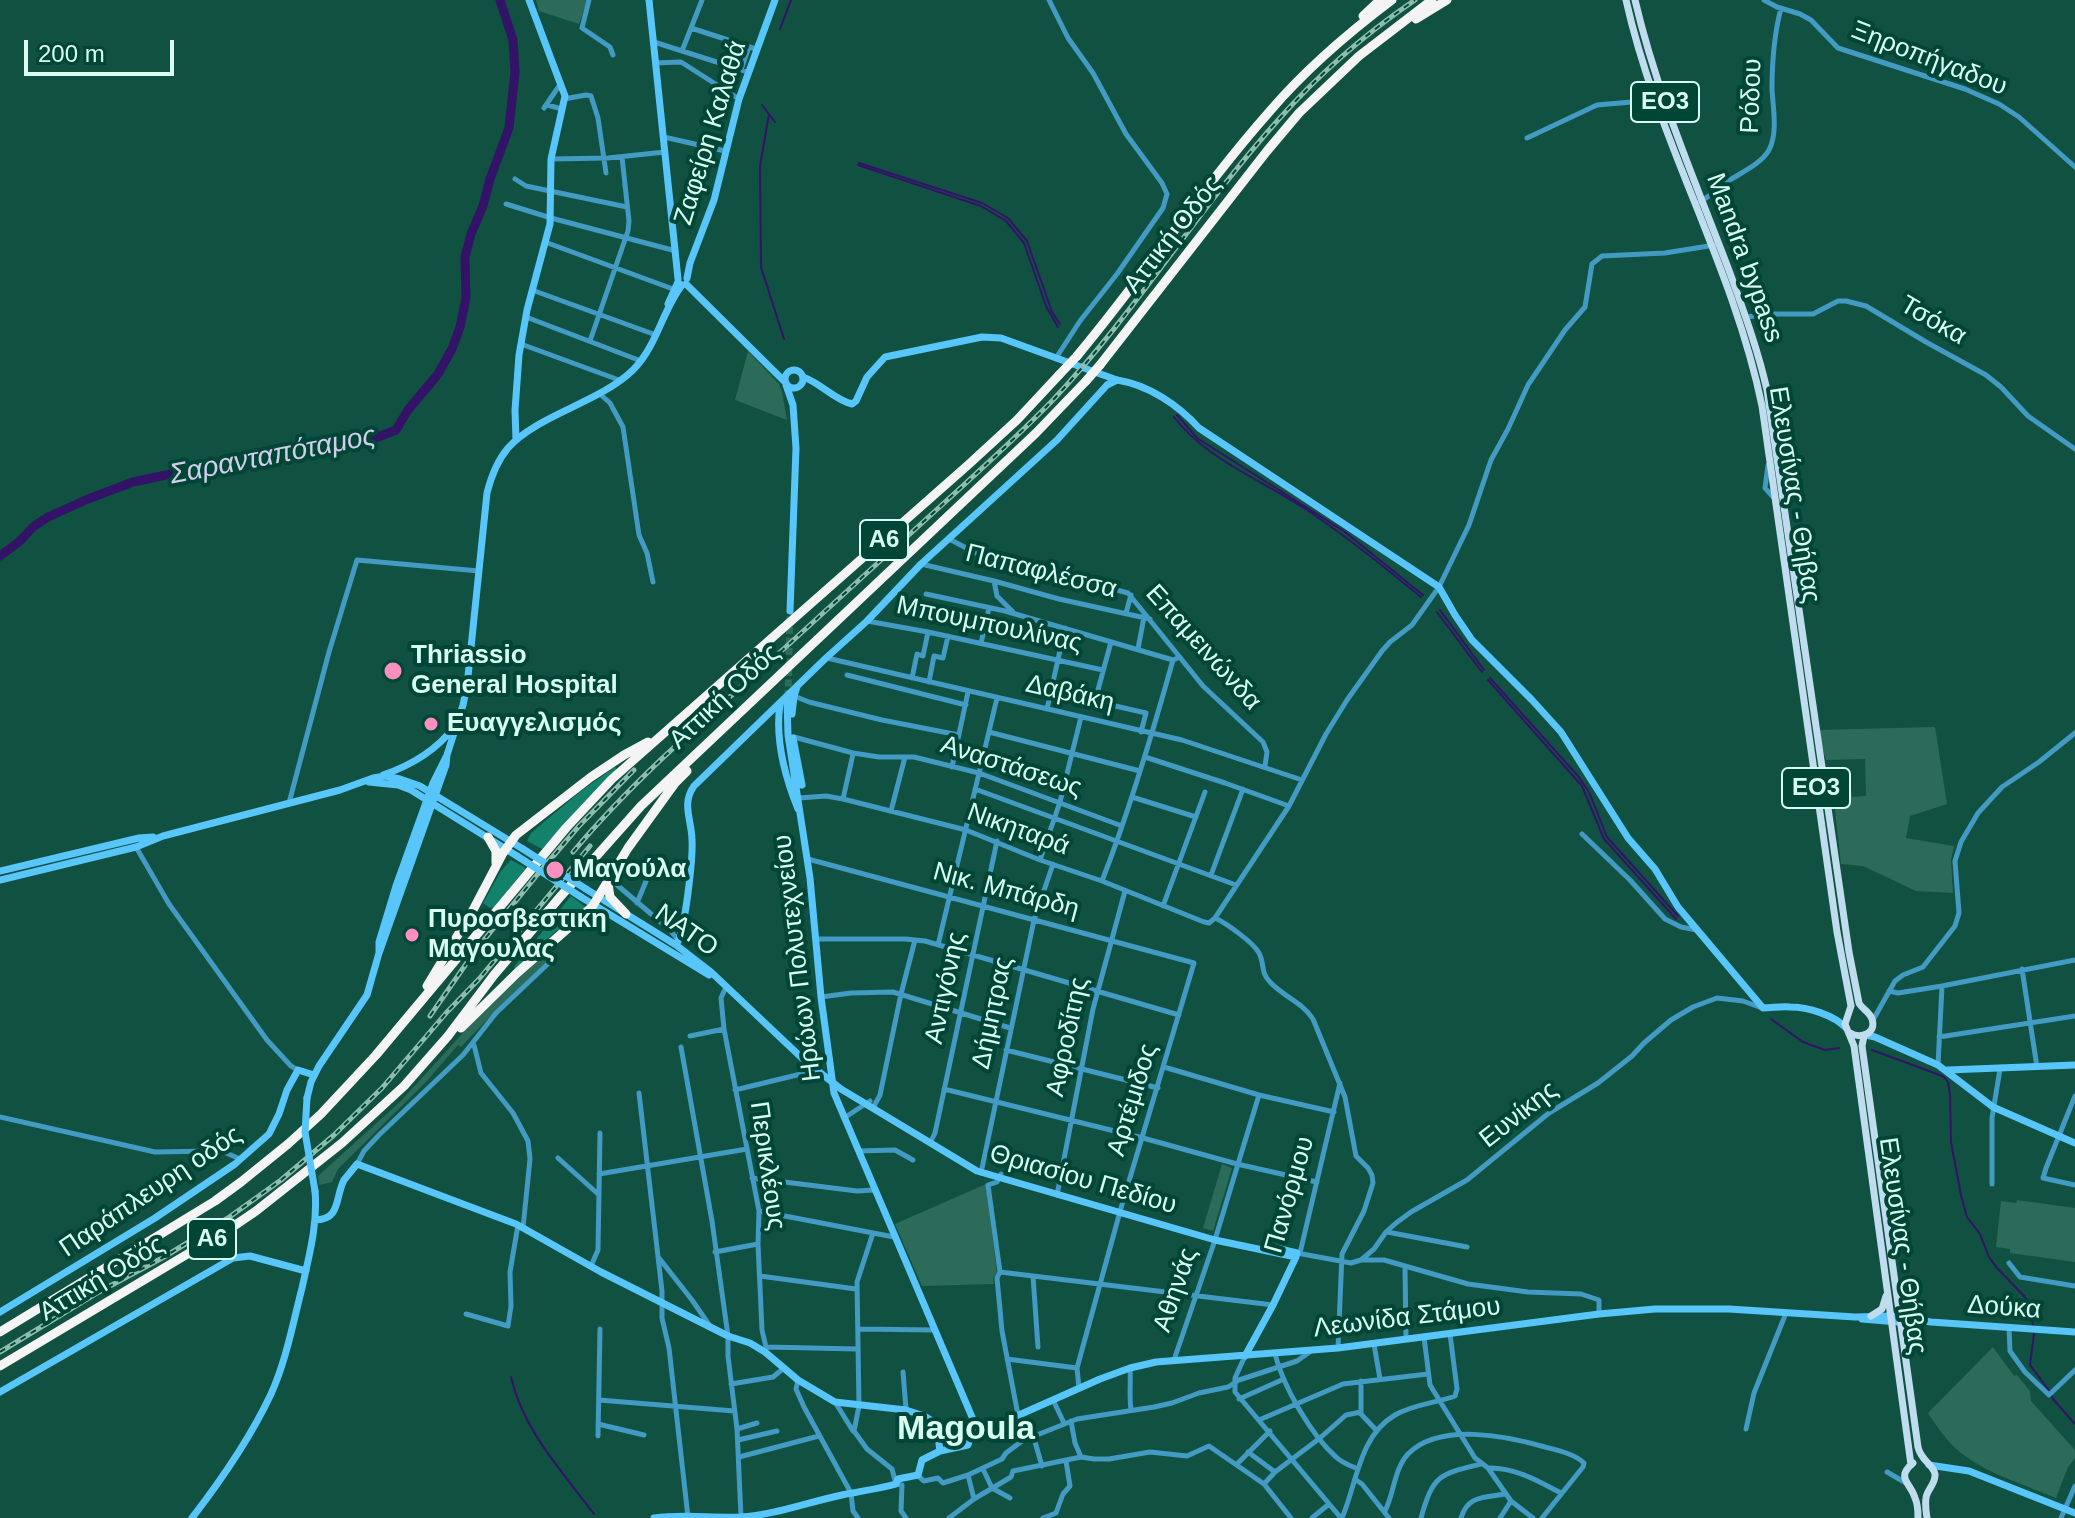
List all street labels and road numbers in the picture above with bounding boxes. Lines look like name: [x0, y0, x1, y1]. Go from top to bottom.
street label: Ξηροπήγαδου: [1847, 15, 2011, 103]
street label: Ζαφείρη Καλαθά: [668, 37, 754, 229]
street label: Ρόδου: [1735, 58, 1769, 134]
road number: ΕΟ3: [1631, 82, 1699, 122]
street label: Mandra bypass: [1699, 169, 1789, 347]
street label: Αττική Οδός: [1118, 170, 1228, 300]
street label: Τσόκα: [1894, 290, 1972, 352]
street label: Ελευσίνας - Θήβας: [1761, 384, 1827, 606]
road number: Α6: [860, 520, 908, 560]
street label: Παπαφλέσσα: [962, 538, 1120, 606]
street label: Επαμεινώνδα: [1139, 579, 1267, 717]
street label: Μπουμπουλίνας: [894, 590, 1084, 660]
street label: Αττική Οδός: [663, 638, 787, 756]
street label: Δαβάκη: [1023, 669, 1117, 719]
street label: Αναστάσεως: [937, 730, 1085, 804]
road number: ΕΟ3: [1782, 768, 1850, 808]
street label: Νικηταρά: [963, 797, 1073, 863]
street label: Ηρώων Πολυτεχνείου: [767, 833, 829, 1083]
street label: Νικ. Μπάρδη: [930, 857, 1082, 925]
street label: ΝΑΤΟ: [648, 898, 724, 964]
street label: Αντιγόνης: [919, 929, 973, 1047]
street label: Δήμητρας: [966, 954, 1020, 1072]
street label: Αφροδίτης: [1040, 975, 1096, 1099]
street label: Αρτέμιδος: [1101, 1040, 1165, 1160]
street label: Ευνίκης: [1474, 1075, 1564, 1155]
street label: Περικλέους: [743, 1100, 791, 1232]
street label: Παράπλευρη οδός: [54, 1120, 248, 1264]
street label: Πανόρμου: [1259, 1133, 1321, 1257]
street label: Ελευσίνας - Θήβας: [1871, 1135, 1933, 1357]
street label: Θριασίου Πεδίου: [986, 1138, 1180, 1222]
road number: Α6: [188, 1219, 236, 1259]
street label: Αττική Οδός: [34, 1230, 170, 1328]
street label: Αθηνάς: [1147, 1244, 1205, 1336]
street label: Δούκα: [1966, 1290, 2042, 1326]
street label: Λεωνίδα Στάμου: [1312, 1291, 1502, 1345]

